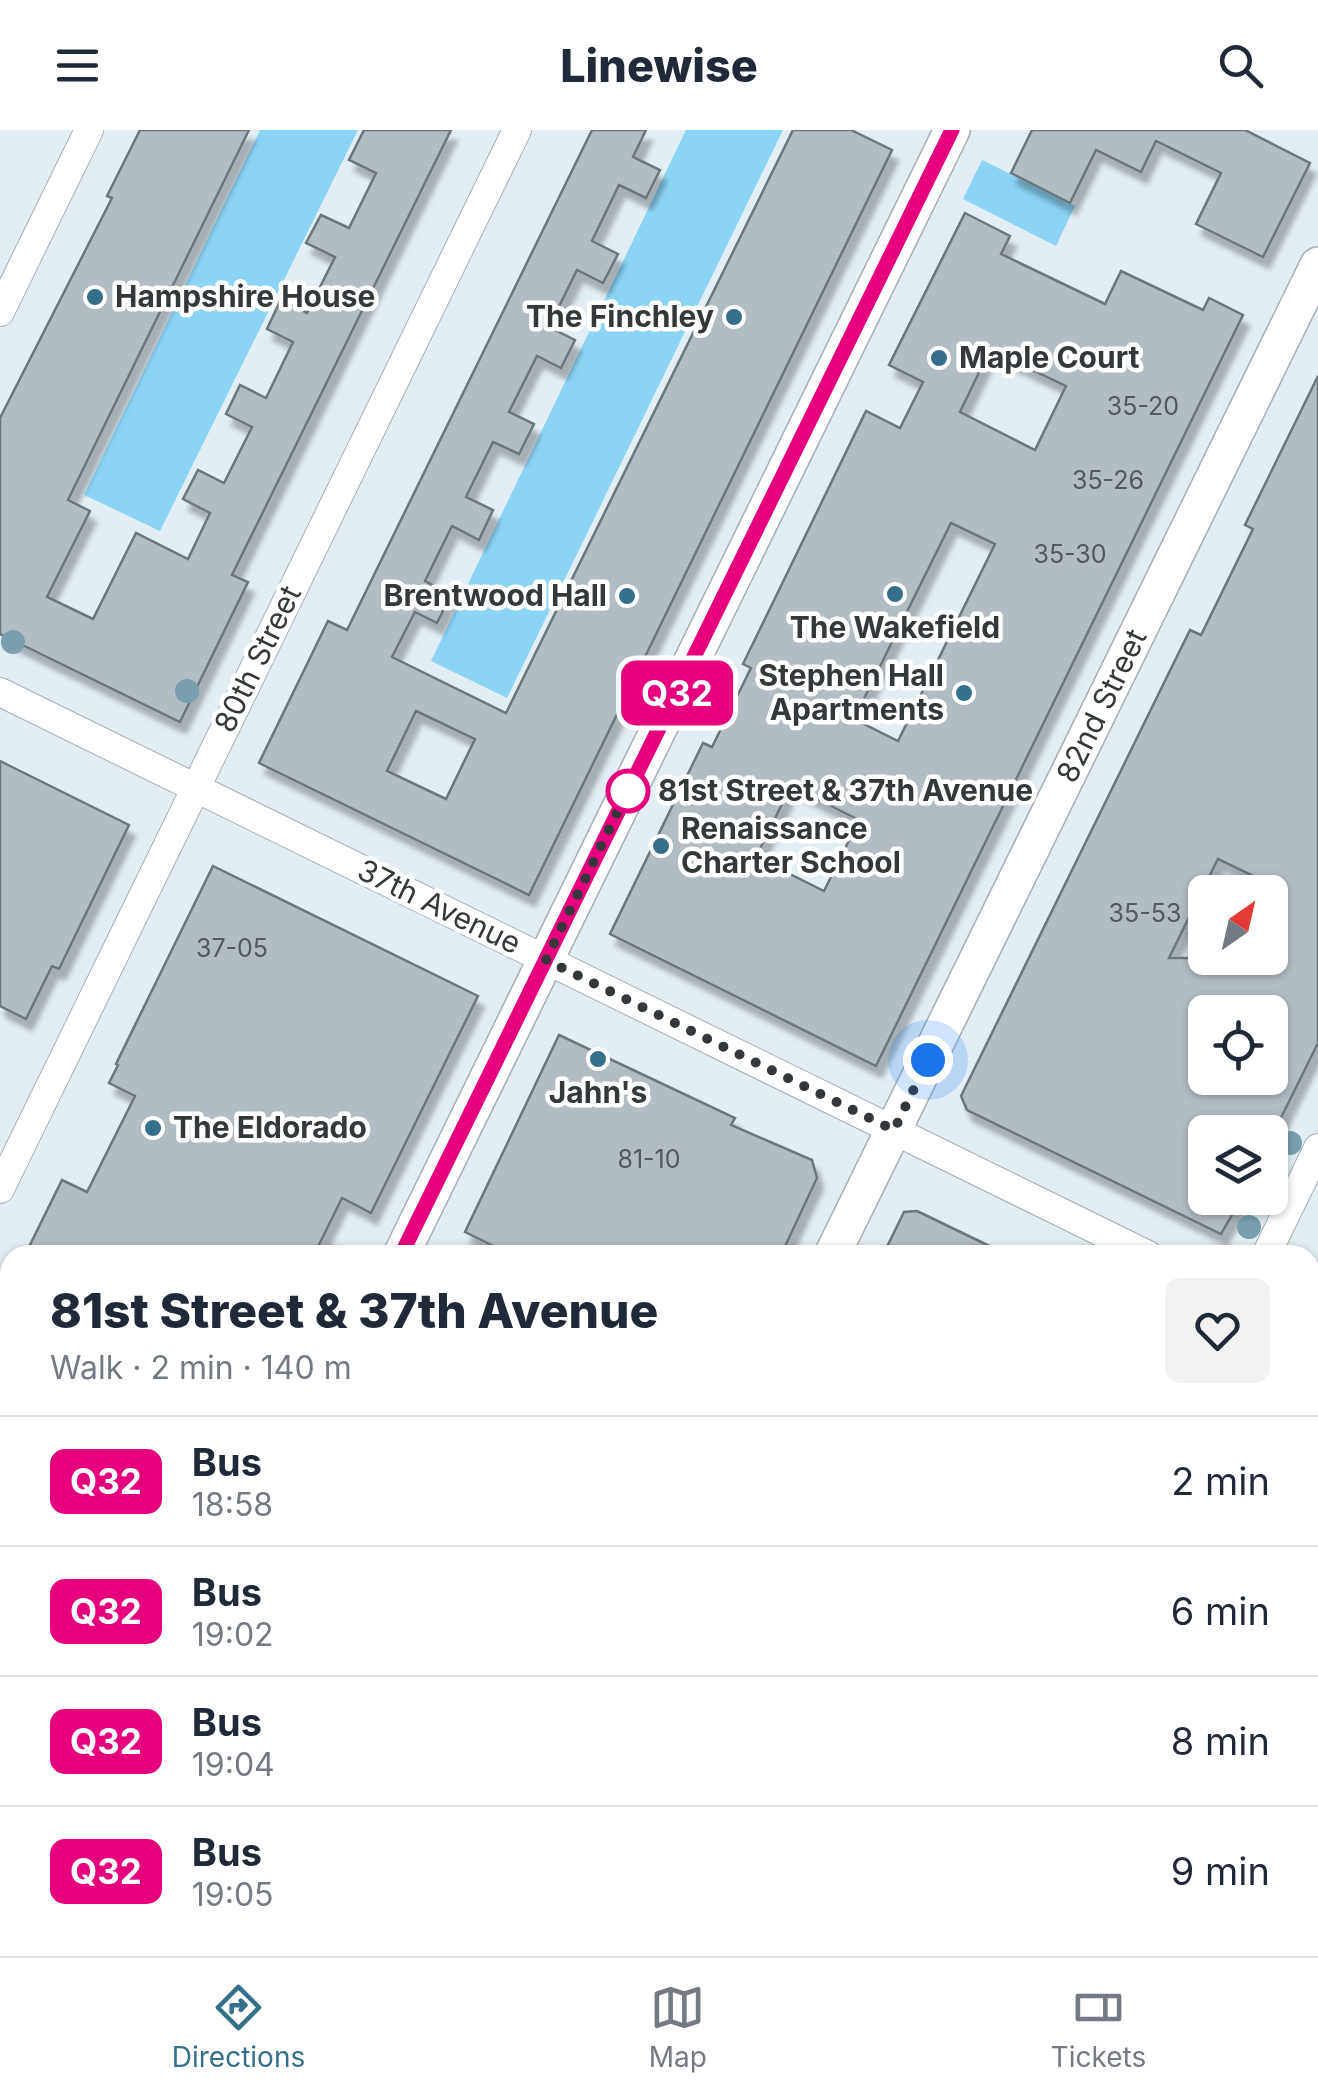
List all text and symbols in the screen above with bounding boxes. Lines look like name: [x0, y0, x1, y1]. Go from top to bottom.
icon: menu: [50, 38, 105, 93]
text: Linewise: [560, 38, 758, 93]
icon: search: [1213, 38, 1268, 93]
place label: Hampshire House: [115, 278, 375, 314]
marker: Hampshire House: [84, 286, 106, 308]
place label: The Finchley: [526, 298, 714, 334]
marker: The Finchley: [723, 306, 745, 328]
place label: Maple Court: [959, 339, 1139, 375]
marker: Maple Court: [928, 347, 950, 369]
house number: 35-20: [1107, 391, 1179, 421]
house number: 35-26: [1072, 465, 1144, 495]
house number: 35-30: [1033, 539, 1107, 569]
place label: Brentwood Hall: [384, 577, 607, 613]
street label: 80th Street: [206, 579, 308, 738]
marker: The Wakefield: [884, 583, 906, 605]
marker: Brentwood Hall: [616, 585, 638, 607]
place label: The Wakefield: [790, 609, 1000, 645]
street label: 82nd Street: [1049, 623, 1154, 788]
place label: Stephen Hall Apartments: [758, 657, 944, 727]
line badge: Q32: [620, 660, 734, 726]
text: Q32: [641, 672, 713, 714]
marker: Stephen Hall Apartments: [953, 682, 975, 704]
marker: 81st Street & 37th Avenue: [607, 770, 649, 812]
place label: 81st Street & 37th Avenue: [658, 772, 1033, 808]
place label: Renaissance Charter School: [681, 810, 901, 880]
marker: Renaissance Charter School: [650, 835, 672, 857]
street label: 37th Avenue: [352, 851, 527, 961]
north arrow: [1188, 875, 1288, 975]
map controls: [1188, 875, 1288, 1215]
house number: 35-53: [1109, 898, 1181, 928]
house number: 37-05: [196, 933, 268, 963]
button: locate: [1188, 995, 1288, 1095]
your location: [903, 1035, 953, 1085]
marker: Jahn's: [587, 1048, 609, 1070]
place label: Jahn's: [549, 1074, 647, 1110]
place label: The Eldorado: [173, 1109, 367, 1145]
button: layers: [1188, 1115, 1288, 1215]
marker: The Eldorado: [142, 1117, 164, 1139]
house number: 81-10: [617, 1144, 681, 1174]
button: heart: [1165, 1278, 1270, 1383]
text: 81st Street & 37th Avenue: [50, 1281, 658, 1340]
text: Walk · 2 min · 140 m: [50, 1348, 352, 1387]
text: Bus: [192, 1439, 262, 1485]
text: 2 min: [1171, 1458, 1270, 1504]
text: Q32: [70, 1460, 142, 1502]
text: 18:58: [192, 1485, 273, 1524]
text: Bus: [192, 1569, 262, 1615]
text: 6 min: [1171, 1588, 1270, 1634]
text: Q32: [70, 1590, 142, 1632]
text: 19:02: [192, 1615, 274, 1654]
text: Bus: [192, 1699, 262, 1745]
text: 8 min: [1171, 1718, 1270, 1764]
text: Q32: [70, 1720, 142, 1762]
text: 19:04: [192, 1745, 275, 1784]
text: Bus: [192, 1829, 262, 1875]
text: 9 min: [1171, 1848, 1270, 1894]
text: Q32: [70, 1850, 142, 1892]
text: 19:05: [192, 1875, 274, 1914]
tab: Directions: [172, 1980, 305, 2074]
tab: Map: [649, 1980, 707, 2074]
tab: Tickets: [1051, 1980, 1146, 2074]

